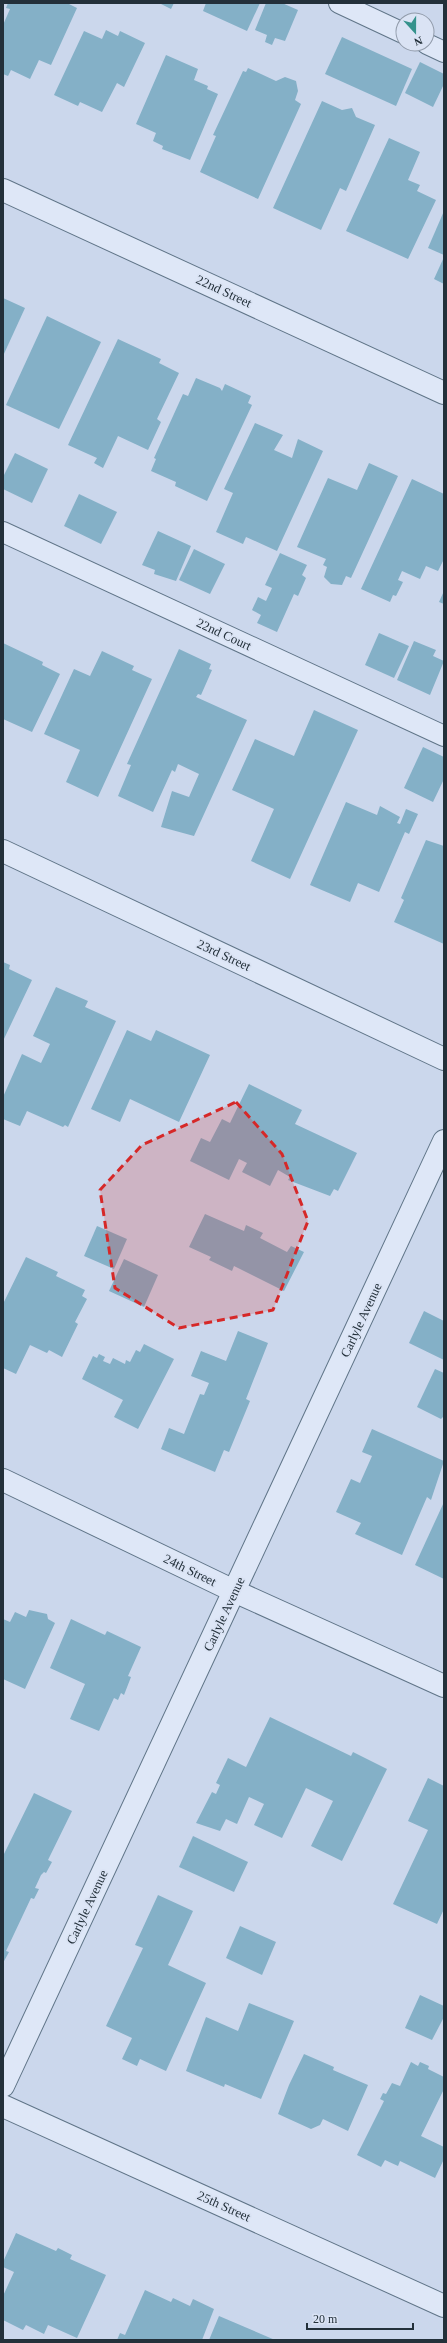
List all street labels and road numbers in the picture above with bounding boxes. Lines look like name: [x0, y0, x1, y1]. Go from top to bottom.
street label: 22nd Street: [194, 272, 255, 311]
street label: 22nd Court: [194, 615, 254, 653]
street label: 23rd Street: [195, 936, 254, 974]
street label: Carlyle Avenue: [337, 1280, 385, 1360]
street label: 24th Street: [161, 1551, 219, 1589]
street label: Carlyle Avenue: [200, 1574, 248, 1654]
street label: Carlyle Avenue: [63, 1867, 111, 1947]
street label: 25th Street: [195, 2188, 253, 2225]

